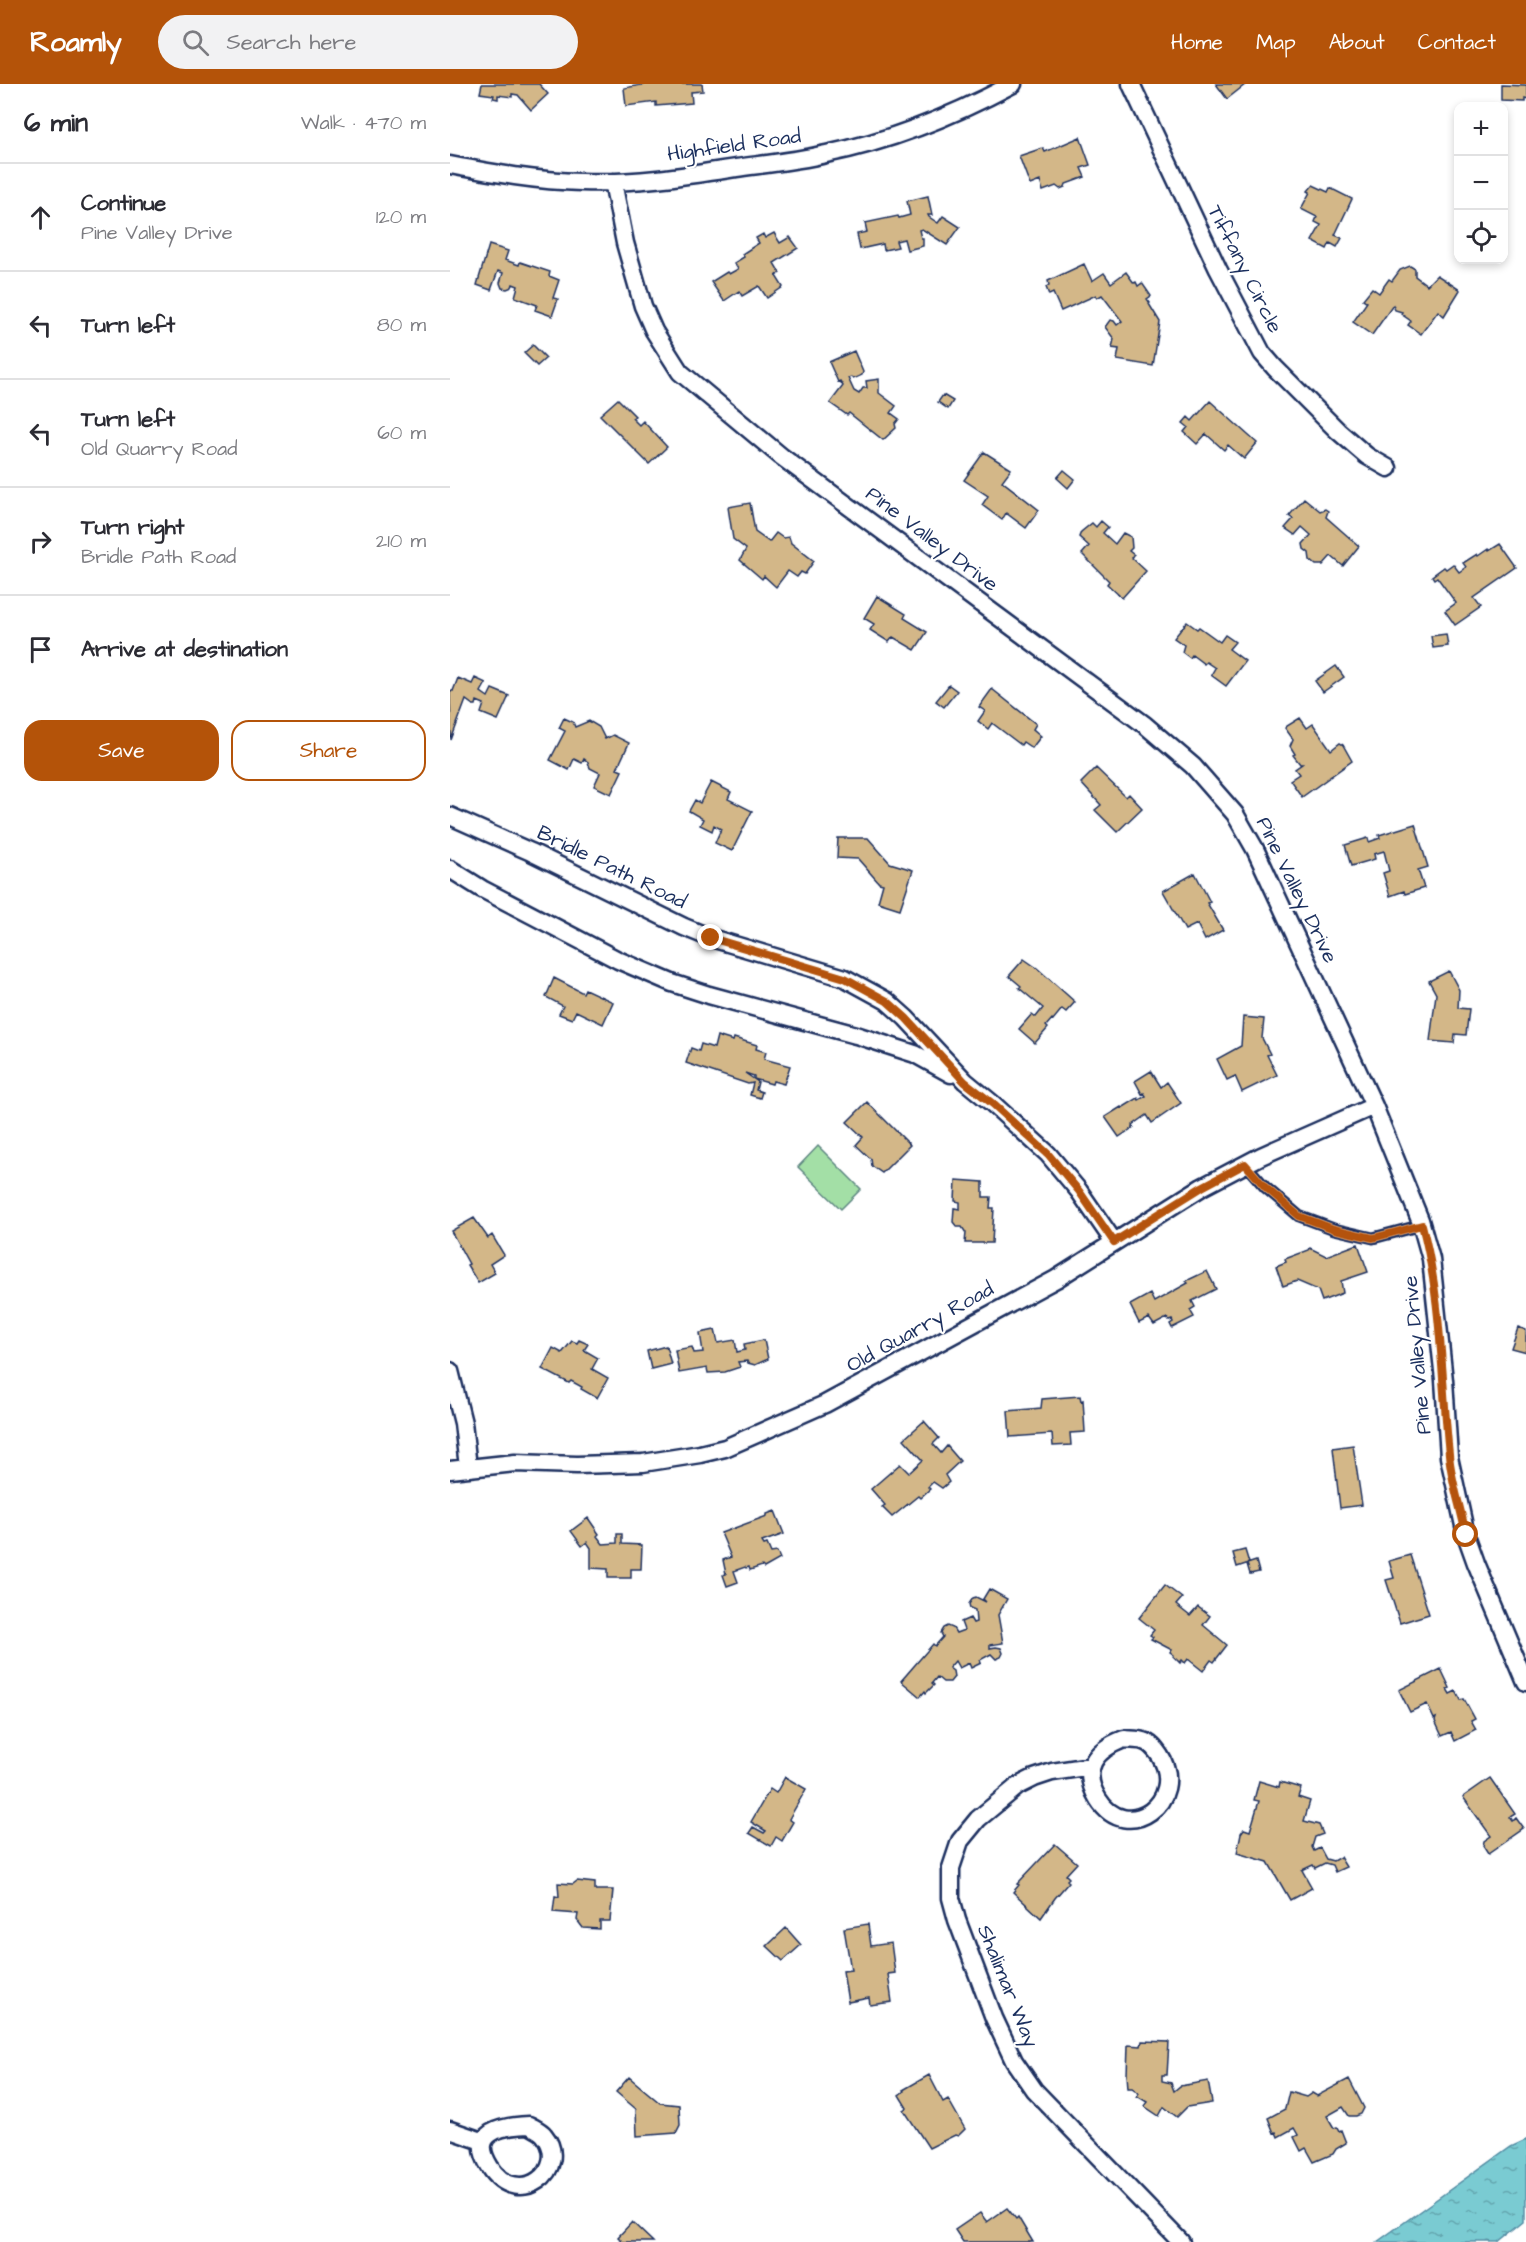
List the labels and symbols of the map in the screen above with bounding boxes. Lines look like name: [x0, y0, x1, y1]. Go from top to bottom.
street label: Highfield Road: [665, 121, 803, 171]
street label: Tiffany Circle: [1199, 200, 1290, 339]
street label: Pine Valley Drive: [858, 480, 1004, 600]
street label: Pine Valley Drive: [1247, 812, 1345, 969]
street label: Bridle Path Road: [532, 818, 692, 916]
route end: [697, 924, 723, 950]
street label: Old Quarry Road: [841, 1274, 1000, 1381]
street label: Pine Valley Drive: [1396, 1274, 1440, 1436]
route start: [1452, 1521, 1478, 1547]
street label: Shalimar Way: [968, 1920, 1046, 2053]

